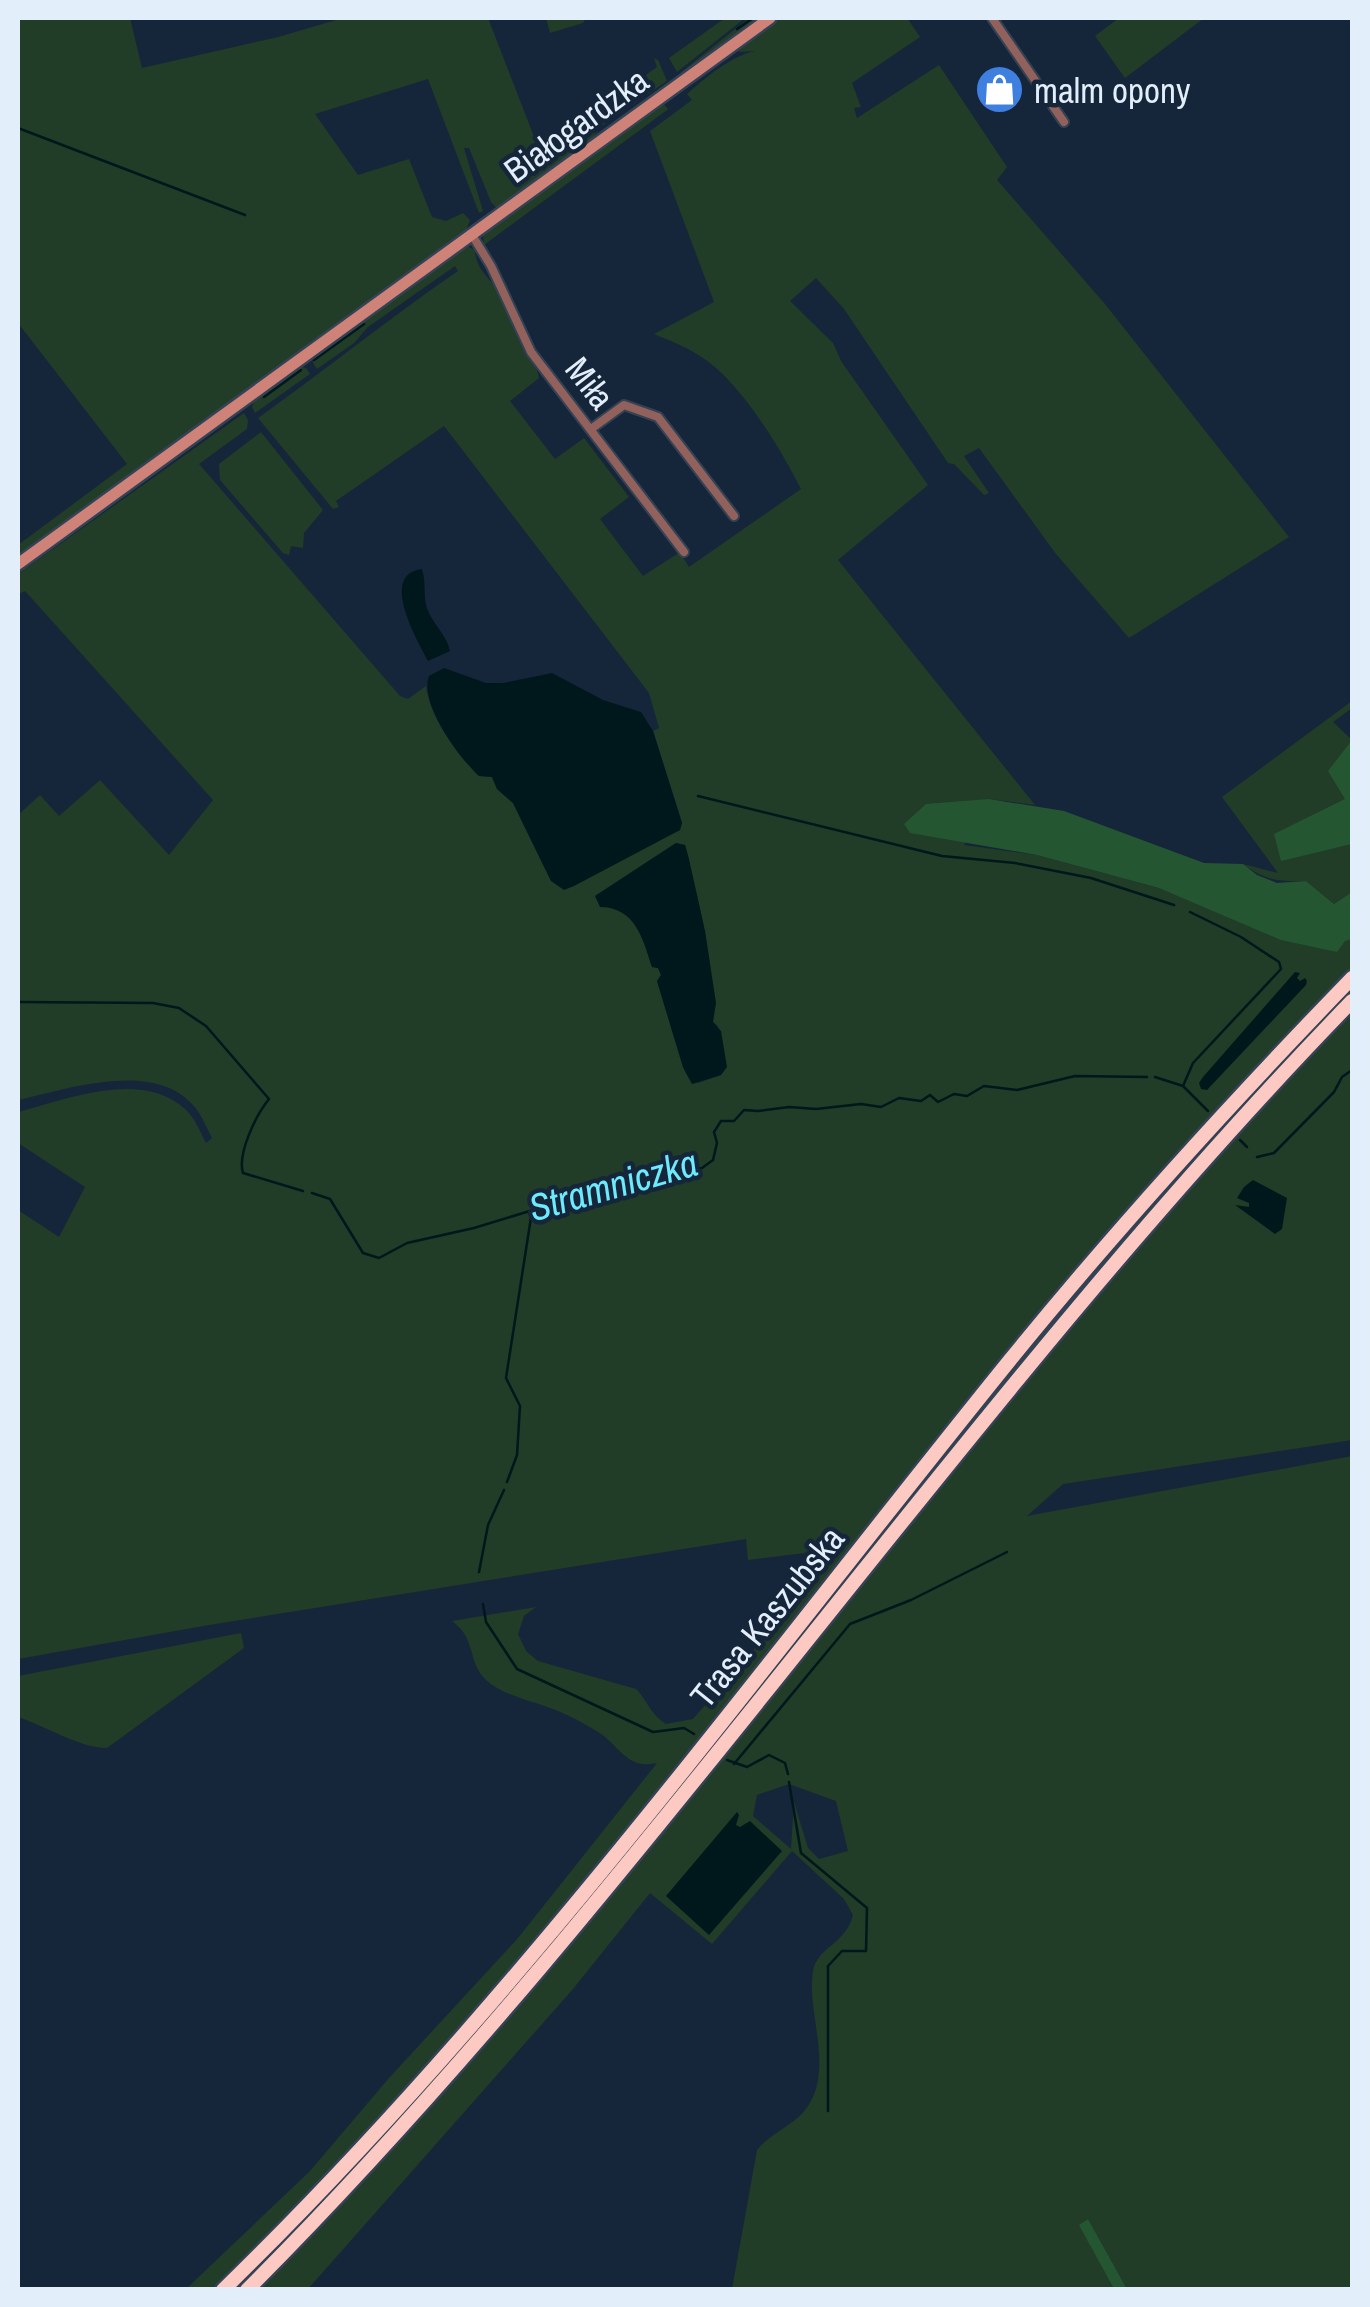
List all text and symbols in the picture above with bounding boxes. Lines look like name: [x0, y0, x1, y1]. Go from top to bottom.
street label: Białogardzka: [494, 57, 658, 193]
shop icon: malm opony: [973, 64, 1025, 116]
place label: malm opony: [1034, 67, 1191, 114]
street label: Miła: [555, 347, 625, 419]
water label: Stramniczka: [523, 1137, 703, 1233]
street label: Trasa Kaszubska: [679, 1516, 855, 1718]

